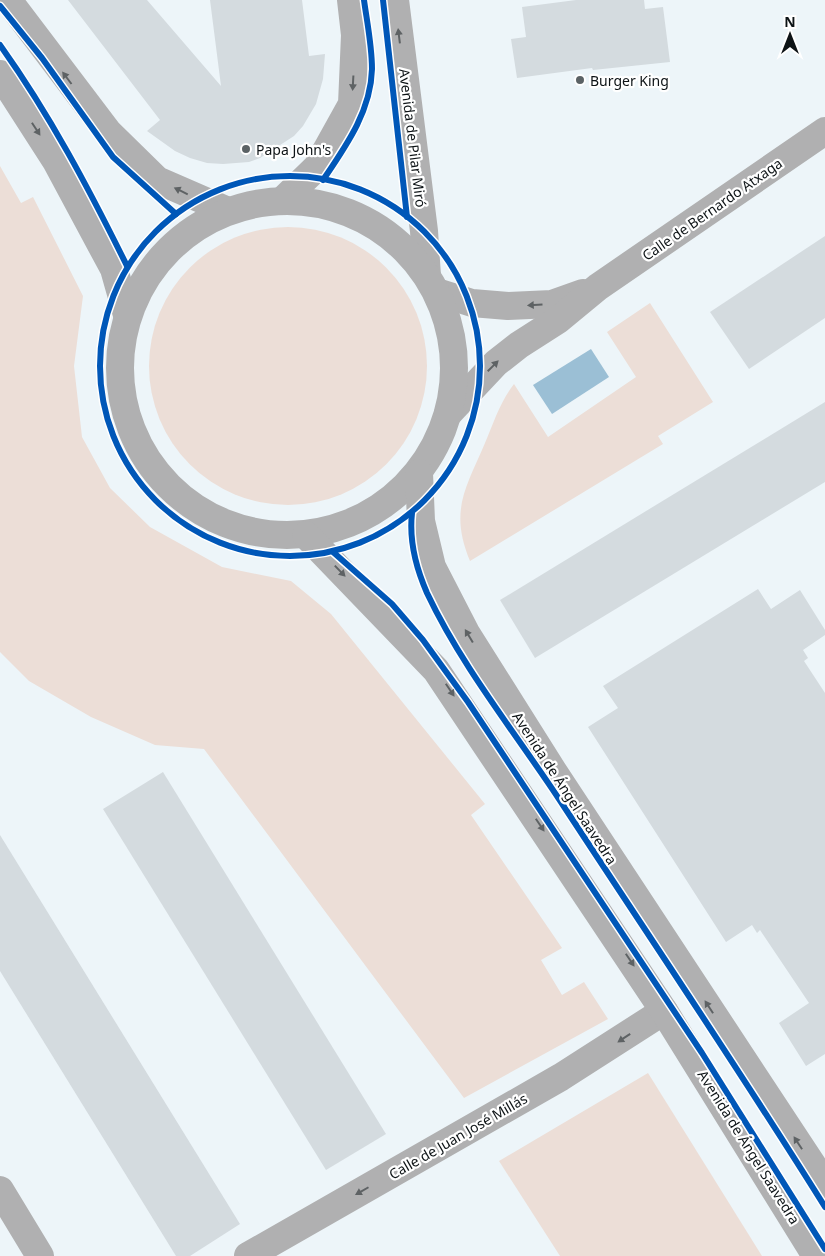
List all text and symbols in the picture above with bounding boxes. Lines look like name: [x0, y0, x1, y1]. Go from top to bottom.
north arrow: [765, 10, 815, 60]
text: N: [784, 12, 796, 31]
one-way arrow: [395, 28, 403, 44]
street label: Avenida de Pilar Miró: [395, 67, 431, 209]
one-way arrow: [62, 71, 72, 85]
place label: Burger King: [590, 71, 669, 90]
marker: Burger King: [574, 74, 586, 86]
one-way arrow: [348, 76, 356, 92]
one-way arrow: [31, 123, 41, 136]
place label: Papa John's: [256, 140, 332, 159]
marker: Papa John's: [240, 143, 252, 155]
street label: Calle de Bernardo Atxaga: [638, 153, 786, 265]
one-way arrow: [174, 187, 188, 195]
one-way arrow: [527, 301, 543, 309]
one-way arrow: [487, 361, 499, 373]
one-way arrow: [334, 564, 346, 576]
one-way arrow: [464, 629, 473, 642]
one-way arrow: [445, 683, 455, 697]
street label: Avenida de Ángel Saavedra: [509, 708, 621, 868]
one-way arrow: [535, 818, 545, 832]
one-way arrow: [625, 954, 635, 967]
one-way arrow: [705, 1000, 714, 1014]
one-way arrow: [617, 1033, 631, 1043]
street label: Avenida de Ángel Saavedra: [694, 1066, 804, 1228]
street label: Calle de Juan José Millás: [385, 1088, 531, 1183]
one-way arrow: [794, 1137, 803, 1150]
one-way arrow: [356, 1186, 369, 1195]

